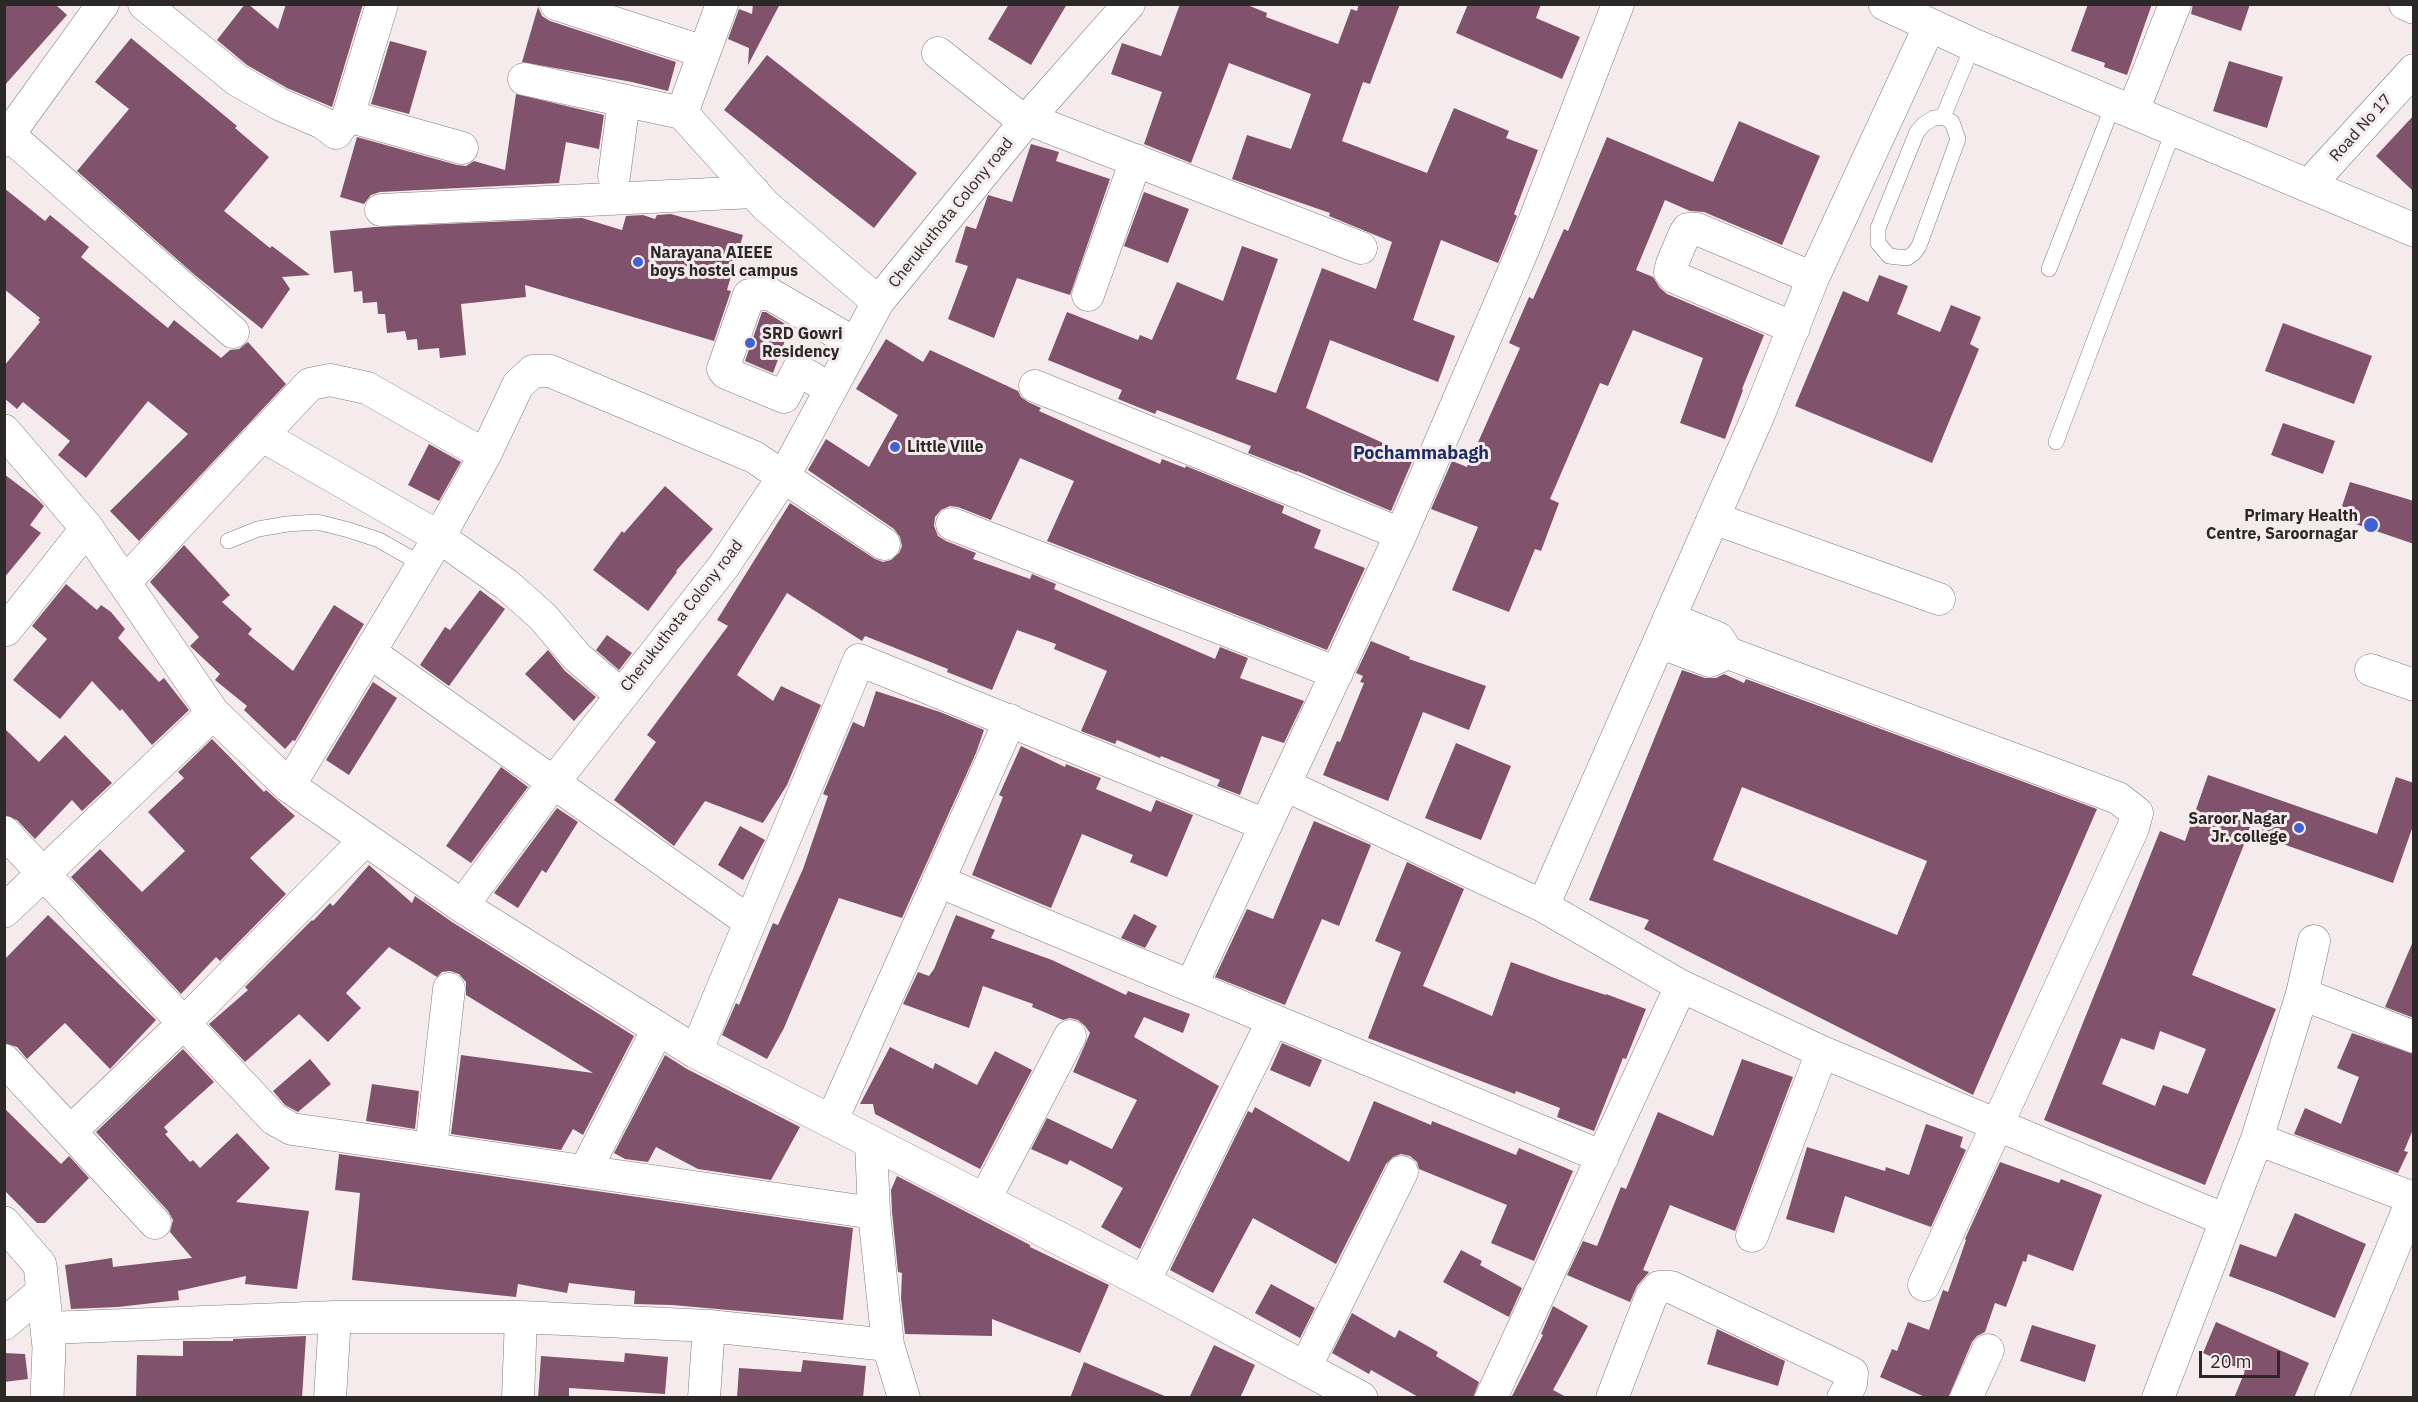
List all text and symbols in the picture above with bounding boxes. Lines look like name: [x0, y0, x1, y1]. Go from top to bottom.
street label: Road No 17: [2326, 90, 2396, 166]
street label: Cherukuthota Colony road: [885, 134, 1017, 292]
place label: Narayana AIEEE boys hostel campus: [650, 243, 798, 281]
marker: Narayana AIEEE boys hostel campus: [631, 255, 645, 269]
place label: SRD Gowri Residency: [762, 324, 843, 362]
marker: SRD Gowri Residency: [743, 336, 757, 350]
place label: Little Ville: [907, 437, 983, 457]
marker: Little Ville: [888, 440, 902, 454]
district label: Pochammabagh: [1353, 443, 1489, 465]
place label: Primary Health Centre, Saroornagar: [2206, 506, 2358, 544]
marker: Primary Health Centre, Saroornagar: [2362, 516, 2380, 534]
street label: Cherukuthota Colony road: [617, 536, 747, 696]
place label: Saroor Nagar Jr. college: [2188, 809, 2287, 847]
marker: Saroor Nagar Jr. college: [2292, 821, 2306, 835]
scale bar: [2202, 1339, 2283, 1377]
text: 20 m: [2210, 1350, 2252, 1373]

